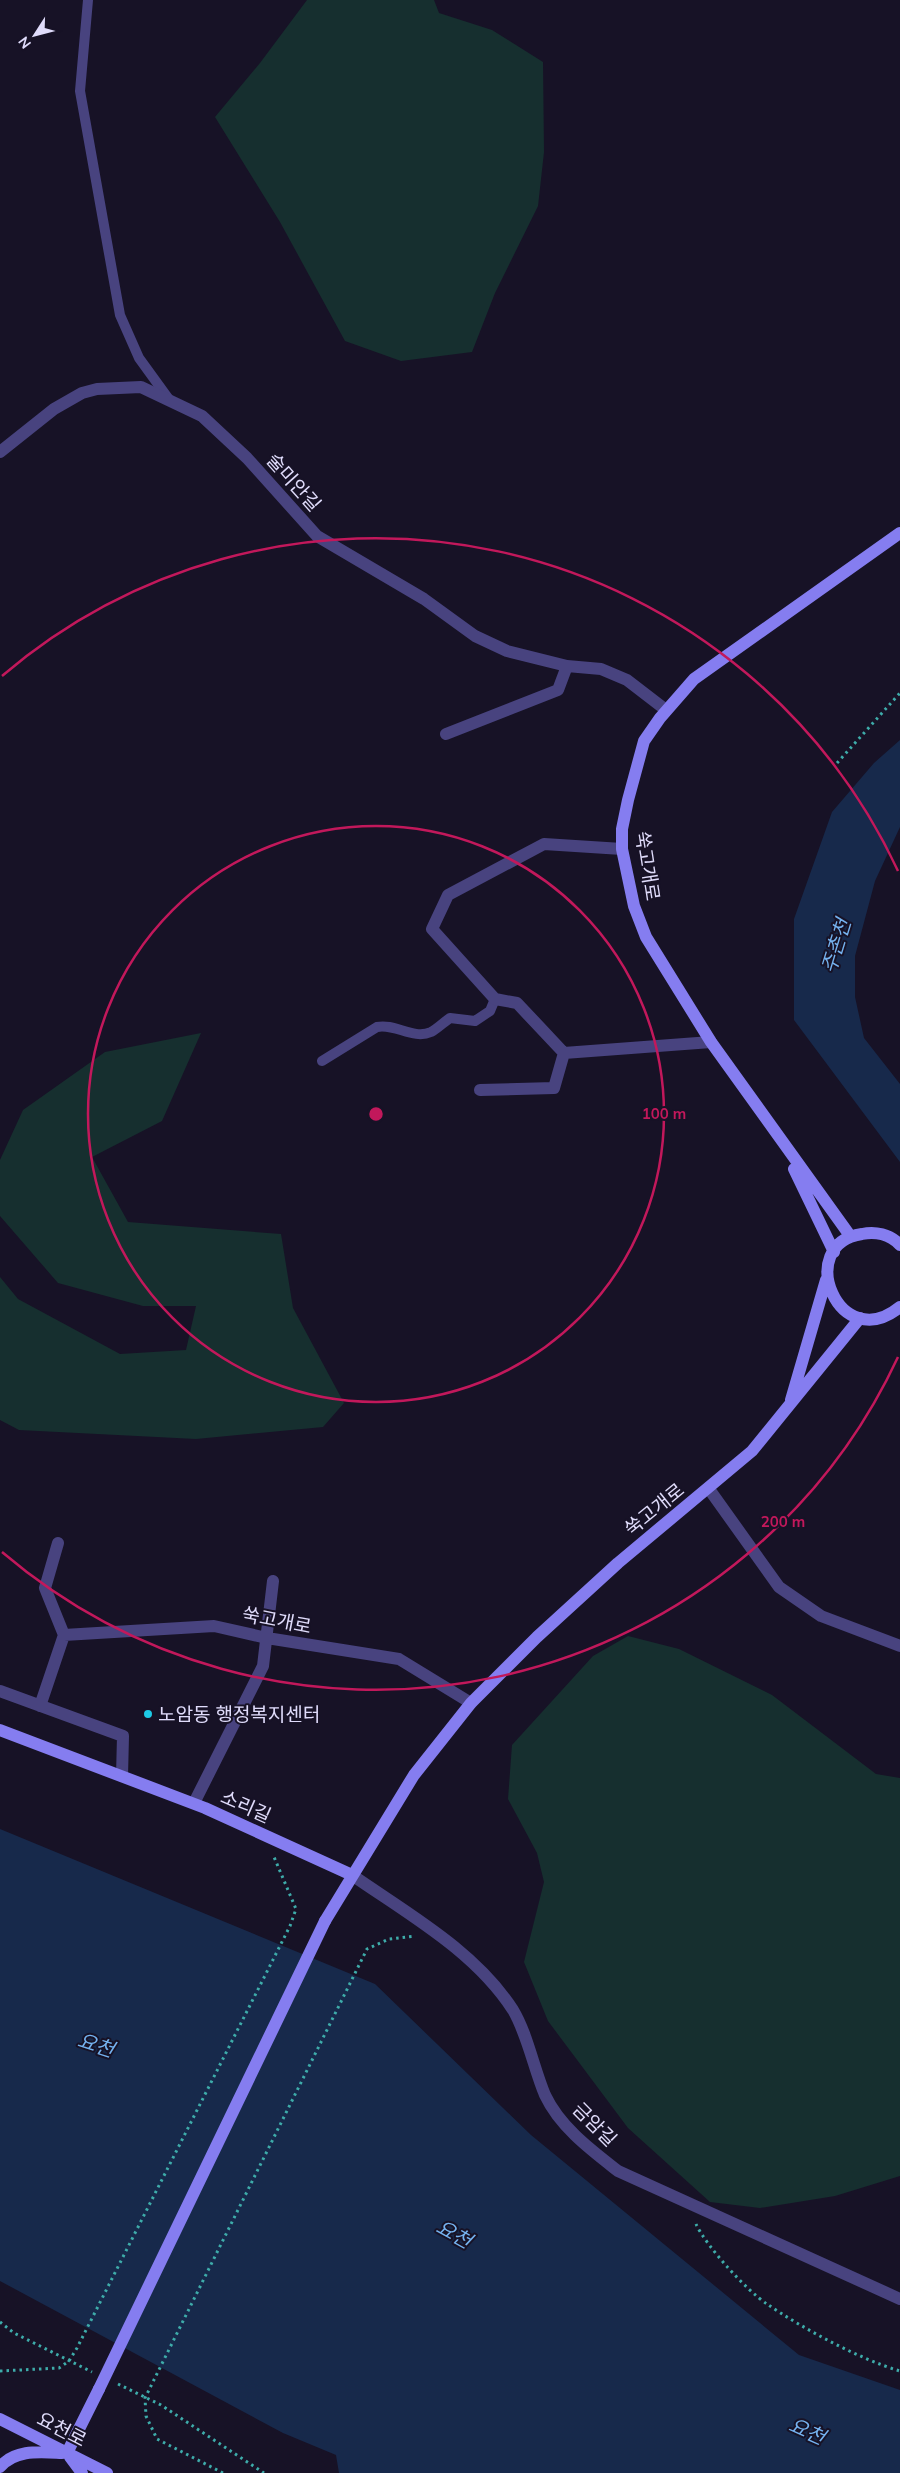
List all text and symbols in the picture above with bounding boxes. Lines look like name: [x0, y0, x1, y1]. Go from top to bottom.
north arrow: [10, 10, 60, 60]
text: N: [14, 33, 35, 52]
street label: 술미안길: [262, 448, 326, 516]
street label: 쑥고개로: [631, 830, 665, 902]
water label: 주촌천: [815, 913, 856, 976]
text: 100 m: [642, 1104, 686, 1123]
centre of rings: [367, 1105, 385, 1123]
street label: 쑥고개로: [619, 1478, 689, 1540]
text: 200 m: [761, 1512, 805, 1531]
street label: 쑥고개로: [240, 1602, 314, 1638]
place label: 노암동 행정복지센터: [158, 1702, 320, 1726]
marker: 노암동 행정복지센터: [142, 1708, 154, 1720]
street label: 소리길: [217, 1784, 275, 1828]
water label: 요천: [75, 2027, 120, 2063]
street label: 금암길: [568, 2097, 622, 2151]
water label: 요천: [432, 2214, 479, 2255]
street label: 요천로: [33, 2406, 91, 2452]
water label: 요천: [785, 2412, 831, 2451]

